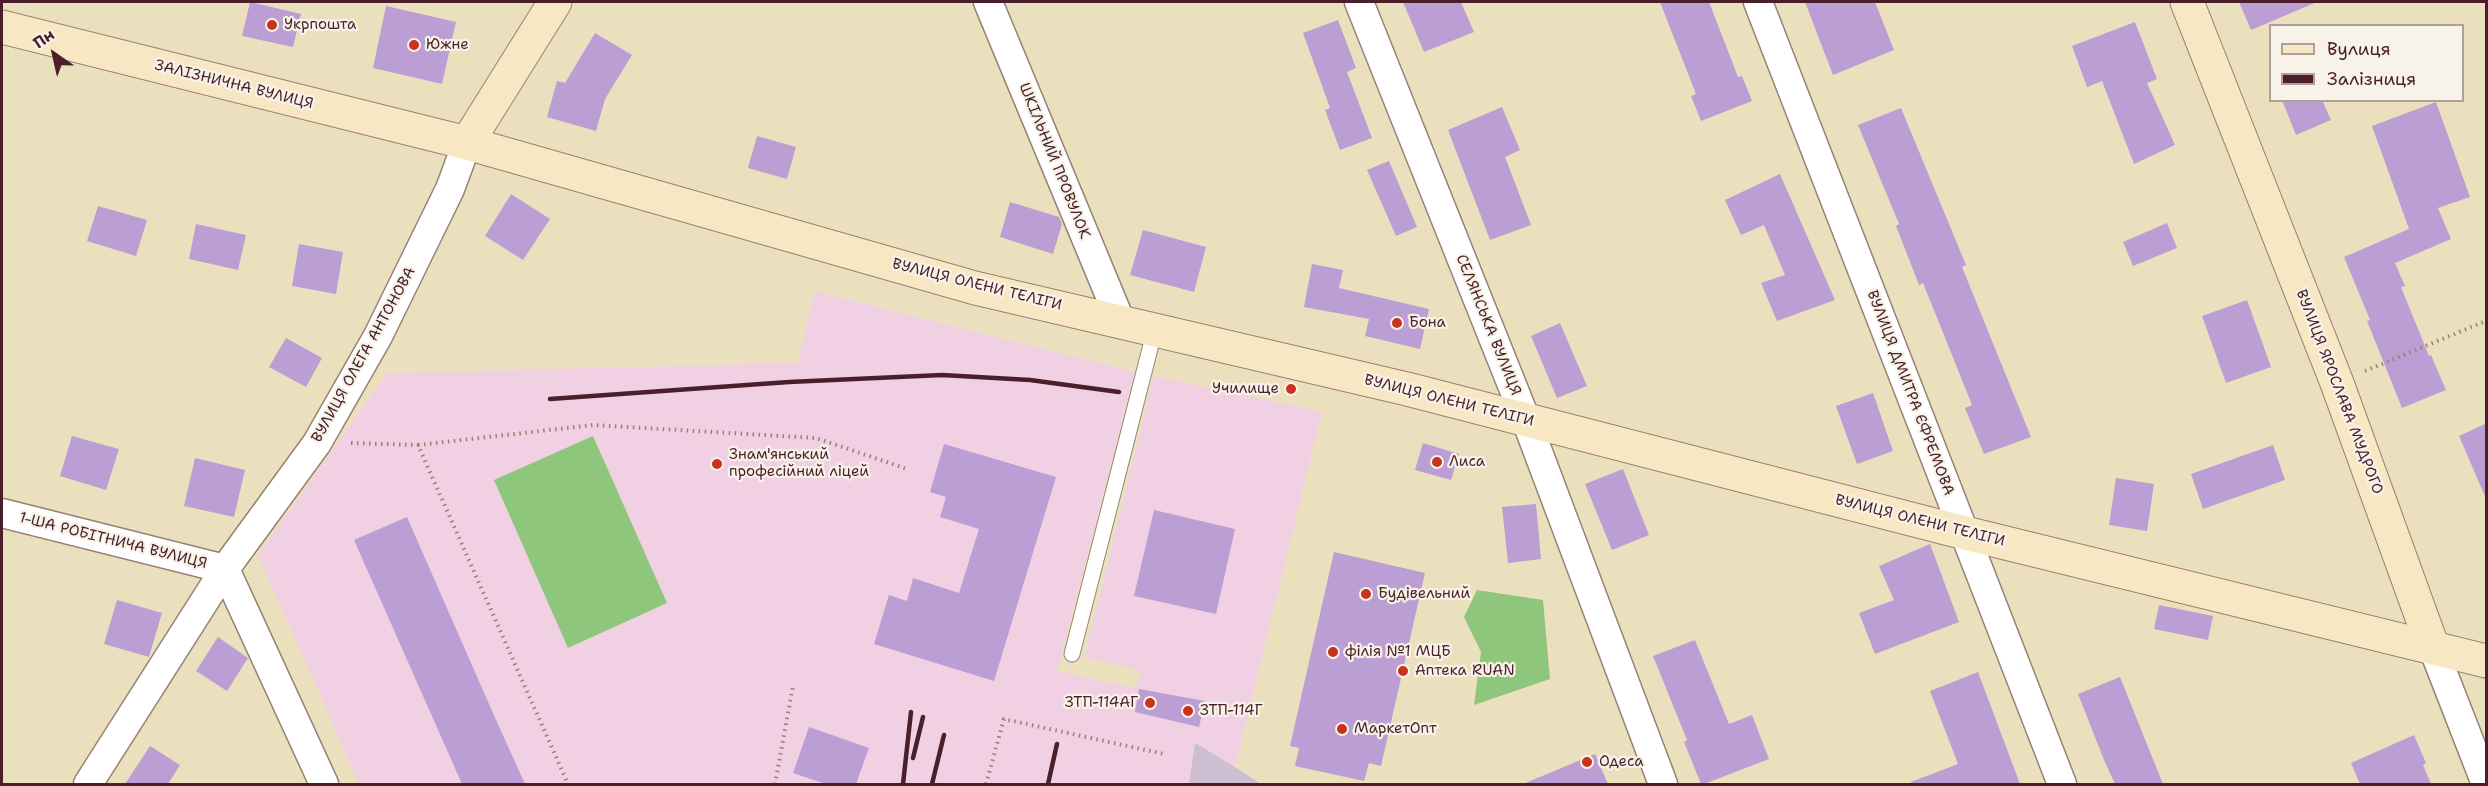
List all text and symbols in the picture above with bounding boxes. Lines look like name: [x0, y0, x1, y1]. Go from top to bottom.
place label: Укрпошта: [284, 16, 356, 34]
marker: Укрпошта: [265, 18, 279, 32]
north arrow: [24, 24, 84, 84]
text: Пн: [29, 24, 58, 53]
legend: [2269, 24, 2464, 102]
place label: Южне: [426, 36, 469, 54]
text: Вулиця: [2327, 37, 2391, 61]
marker: Южне: [407, 38, 421, 52]
street label: ЗАЛІЗНИЧНА ВУЛИЦЯ: [153, 57, 315, 113]
text: Залізниця: [2327, 67, 2416, 91]
street label: ШКІЛЬНИЙ ПРОВУЛОК: [1014, 80, 1094, 242]
street label: СЕЛЯНСЬКА ВУЛИЦЯ: [1451, 252, 1525, 398]
street label: ВУЛИЦЯ ОЛЕНИ ТЕЛІГИ: [890, 255, 1064, 315]
street label: ВУЛИЦЯ ОЛЕГА АНТОНОВА: [308, 264, 420, 446]
street label: ВУЛИЦЯ ЯРОСЛАВА МУДРОГО: [2292, 287, 2386, 497]
street label: ВУЛИЦЯ ДМИТРА ЄФРЕМОВА: [1862, 288, 1958, 498]
place label: Бона: [1409, 314, 1446, 332]
marker: Бона: [1390, 316, 1404, 330]
street label: ВУЛИЦЯ ОЛЕНИ ТЕЛІГИ: [1362, 371, 1536, 431]
place label: Училище: [1212, 380, 1279, 398]
marker: Училище: [1284, 382, 1298, 396]
place label: Знам'янський професійний ліцей: [729, 446, 869, 481]
place label: Лиса: [1449, 453, 1485, 471]
marker: Лиса: [1430, 455, 1444, 469]
marker: Знам'янський професійний ліцей: [710, 457, 724, 471]
street label: ВУЛИЦЯ ОЛЕНИ ТЕЛІГИ: [1833, 491, 2007, 551]
street label: 1-ША РОБІТНИЧА ВУЛИЦЯ: [17, 509, 209, 573]
place label: Будівельний: [1378, 585, 1470, 603]
marker: Будівельний: [1359, 587, 1373, 601]
place label: філія №1 МЦБ: [1345, 643, 1451, 661]
marker: філія №1 МЦБ: [1326, 645, 1340, 659]
place label: Аптека RUAN: [1415, 662, 1515, 680]
marker: Аптека RUAN: [1396, 664, 1410, 678]
place label: ЗТП-114АГ: [1065, 694, 1138, 712]
marker: ЗТП-114АГ: [1143, 696, 1157, 710]
place label: ЗТП-114Г: [1200, 702, 1262, 720]
marker: ЗТП-114Г: [1181, 704, 1195, 718]
place label: МаркетОпт: [1354, 720, 1437, 738]
marker: МаркетОпт: [1335, 722, 1349, 736]
place label: Одеса: [1599, 753, 1644, 771]
marker: Одеса: [1580, 755, 1594, 769]

